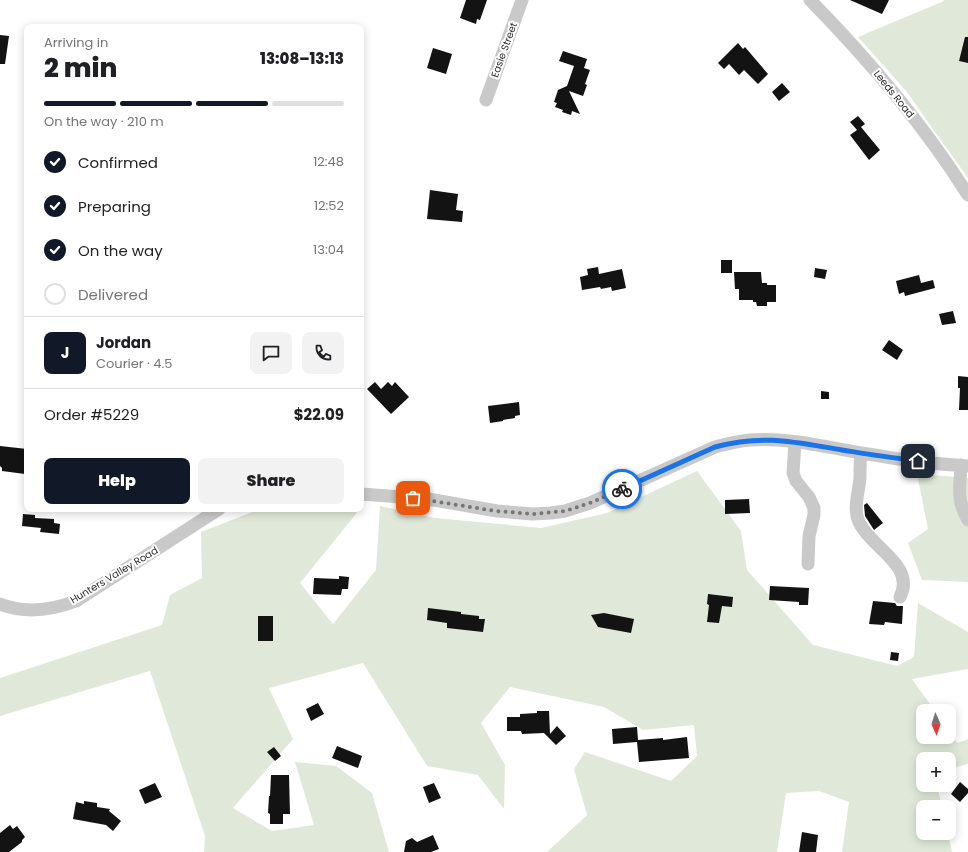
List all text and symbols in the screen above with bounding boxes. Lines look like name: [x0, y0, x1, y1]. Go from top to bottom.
street label: Easie Street: [487, 20, 521, 80]
text: Arriving in: [44, 33, 108, 52]
text: 13:08–13:13: [260, 48, 344, 69]
text: 2 min: [44, 50, 117, 86]
street label: Leeds Road: [870, 67, 918, 121]
text: On the way · 210 m: [44, 112, 164, 131]
icon: check: [44, 151, 66, 173]
text: Confirmed: [78, 152, 158, 173]
text: 12:48: [313, 152, 344, 171]
icon: check: [44, 195, 66, 217]
text: Preparing: [78, 196, 151, 217]
text: 12:52: [314, 196, 344, 215]
icon: check: [44, 239, 66, 261]
text: On the way: [78, 240, 163, 261]
text: 13:04: [313, 240, 344, 259]
text: Delivered: [78, 284, 148, 305]
text: Jordan: [96, 332, 151, 353]
button: chat: [250, 332, 292, 374]
button: phone: [302, 332, 344, 374]
text: J: [61, 342, 69, 363]
text: Courier · 4.5: [96, 354, 172, 373]
text: Order #5229: [44, 404, 139, 425]
text: $22.09: [294, 404, 344, 425]
pin: [901, 444, 935, 478]
icon: home: [907, 450, 929, 472]
button: Help: [44, 458, 190, 504]
button: Share: [198, 458, 344, 504]
courier: [602, 469, 642, 509]
icon: bike: [611, 478, 633, 500]
pin: [396, 481, 430, 515]
icon: bag: [402, 487, 424, 509]
street label: Hunters Valley Road: [67, 543, 161, 607]
north arrow: [916, 704, 956, 744]
map controls: [916, 704, 956, 840]
button: +: [916, 752, 956, 792]
button: −: [916, 800, 956, 840]

